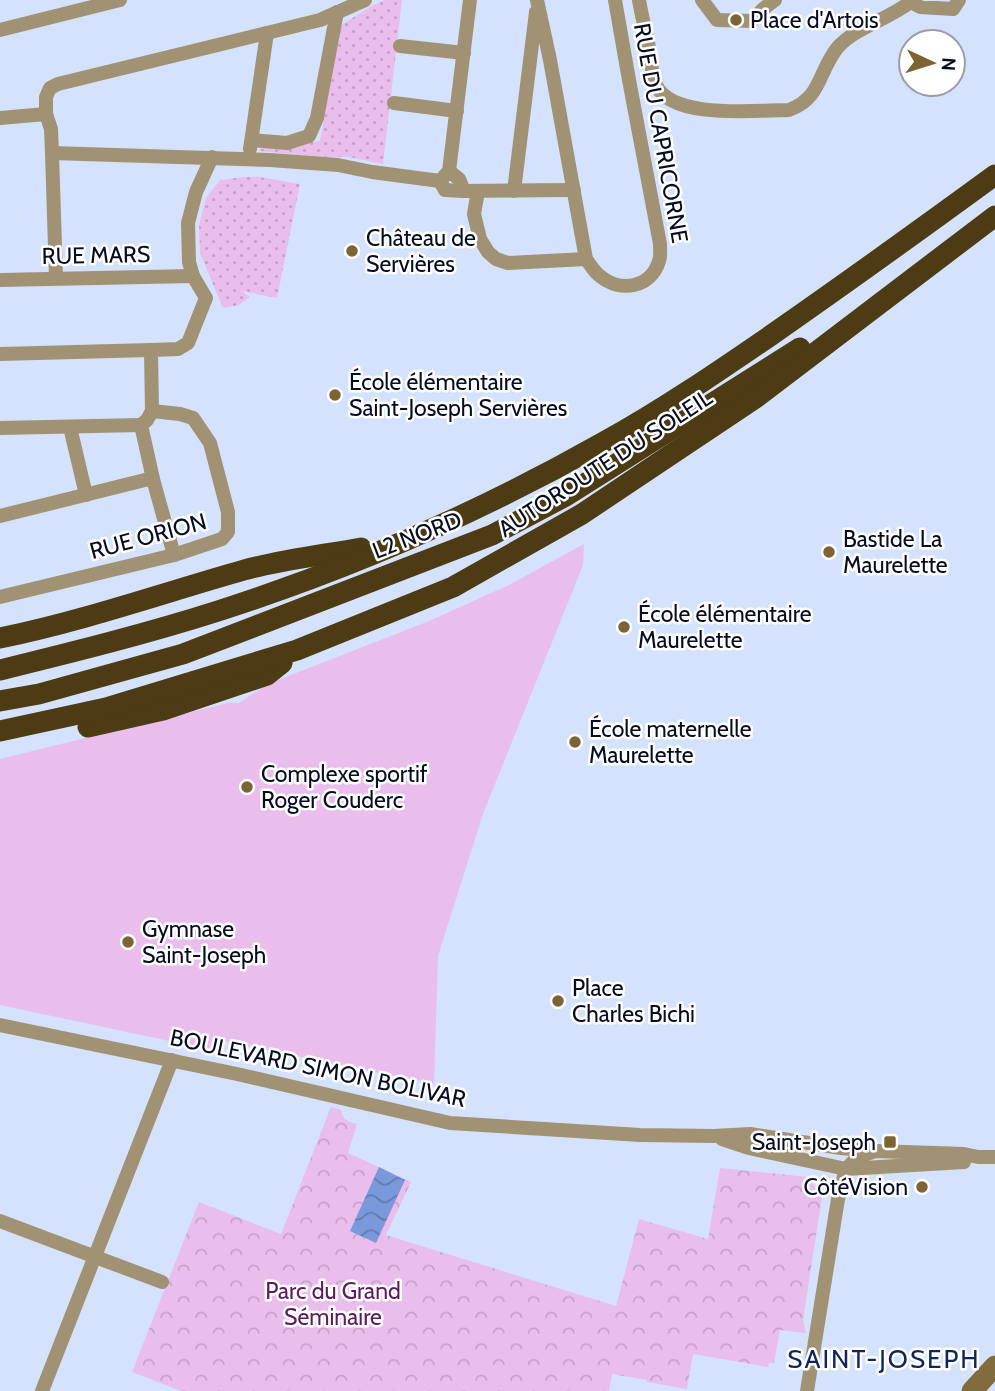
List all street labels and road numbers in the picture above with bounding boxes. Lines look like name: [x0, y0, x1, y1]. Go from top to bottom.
street label: RUE DU CAPRICORNE: [628, 21, 694, 245]
street label: RUE MARS: [41, 240, 151, 270]
street label: AUTOROUTE DU SOLEIL: [493, 383, 718, 543]
street label: L2 NORD: [368, 505, 466, 565]
street label: RUE ORION: [87, 507, 209, 565]
street label: BOULEVARD SIMON BOLIVAR: [167, 1023, 469, 1113]

